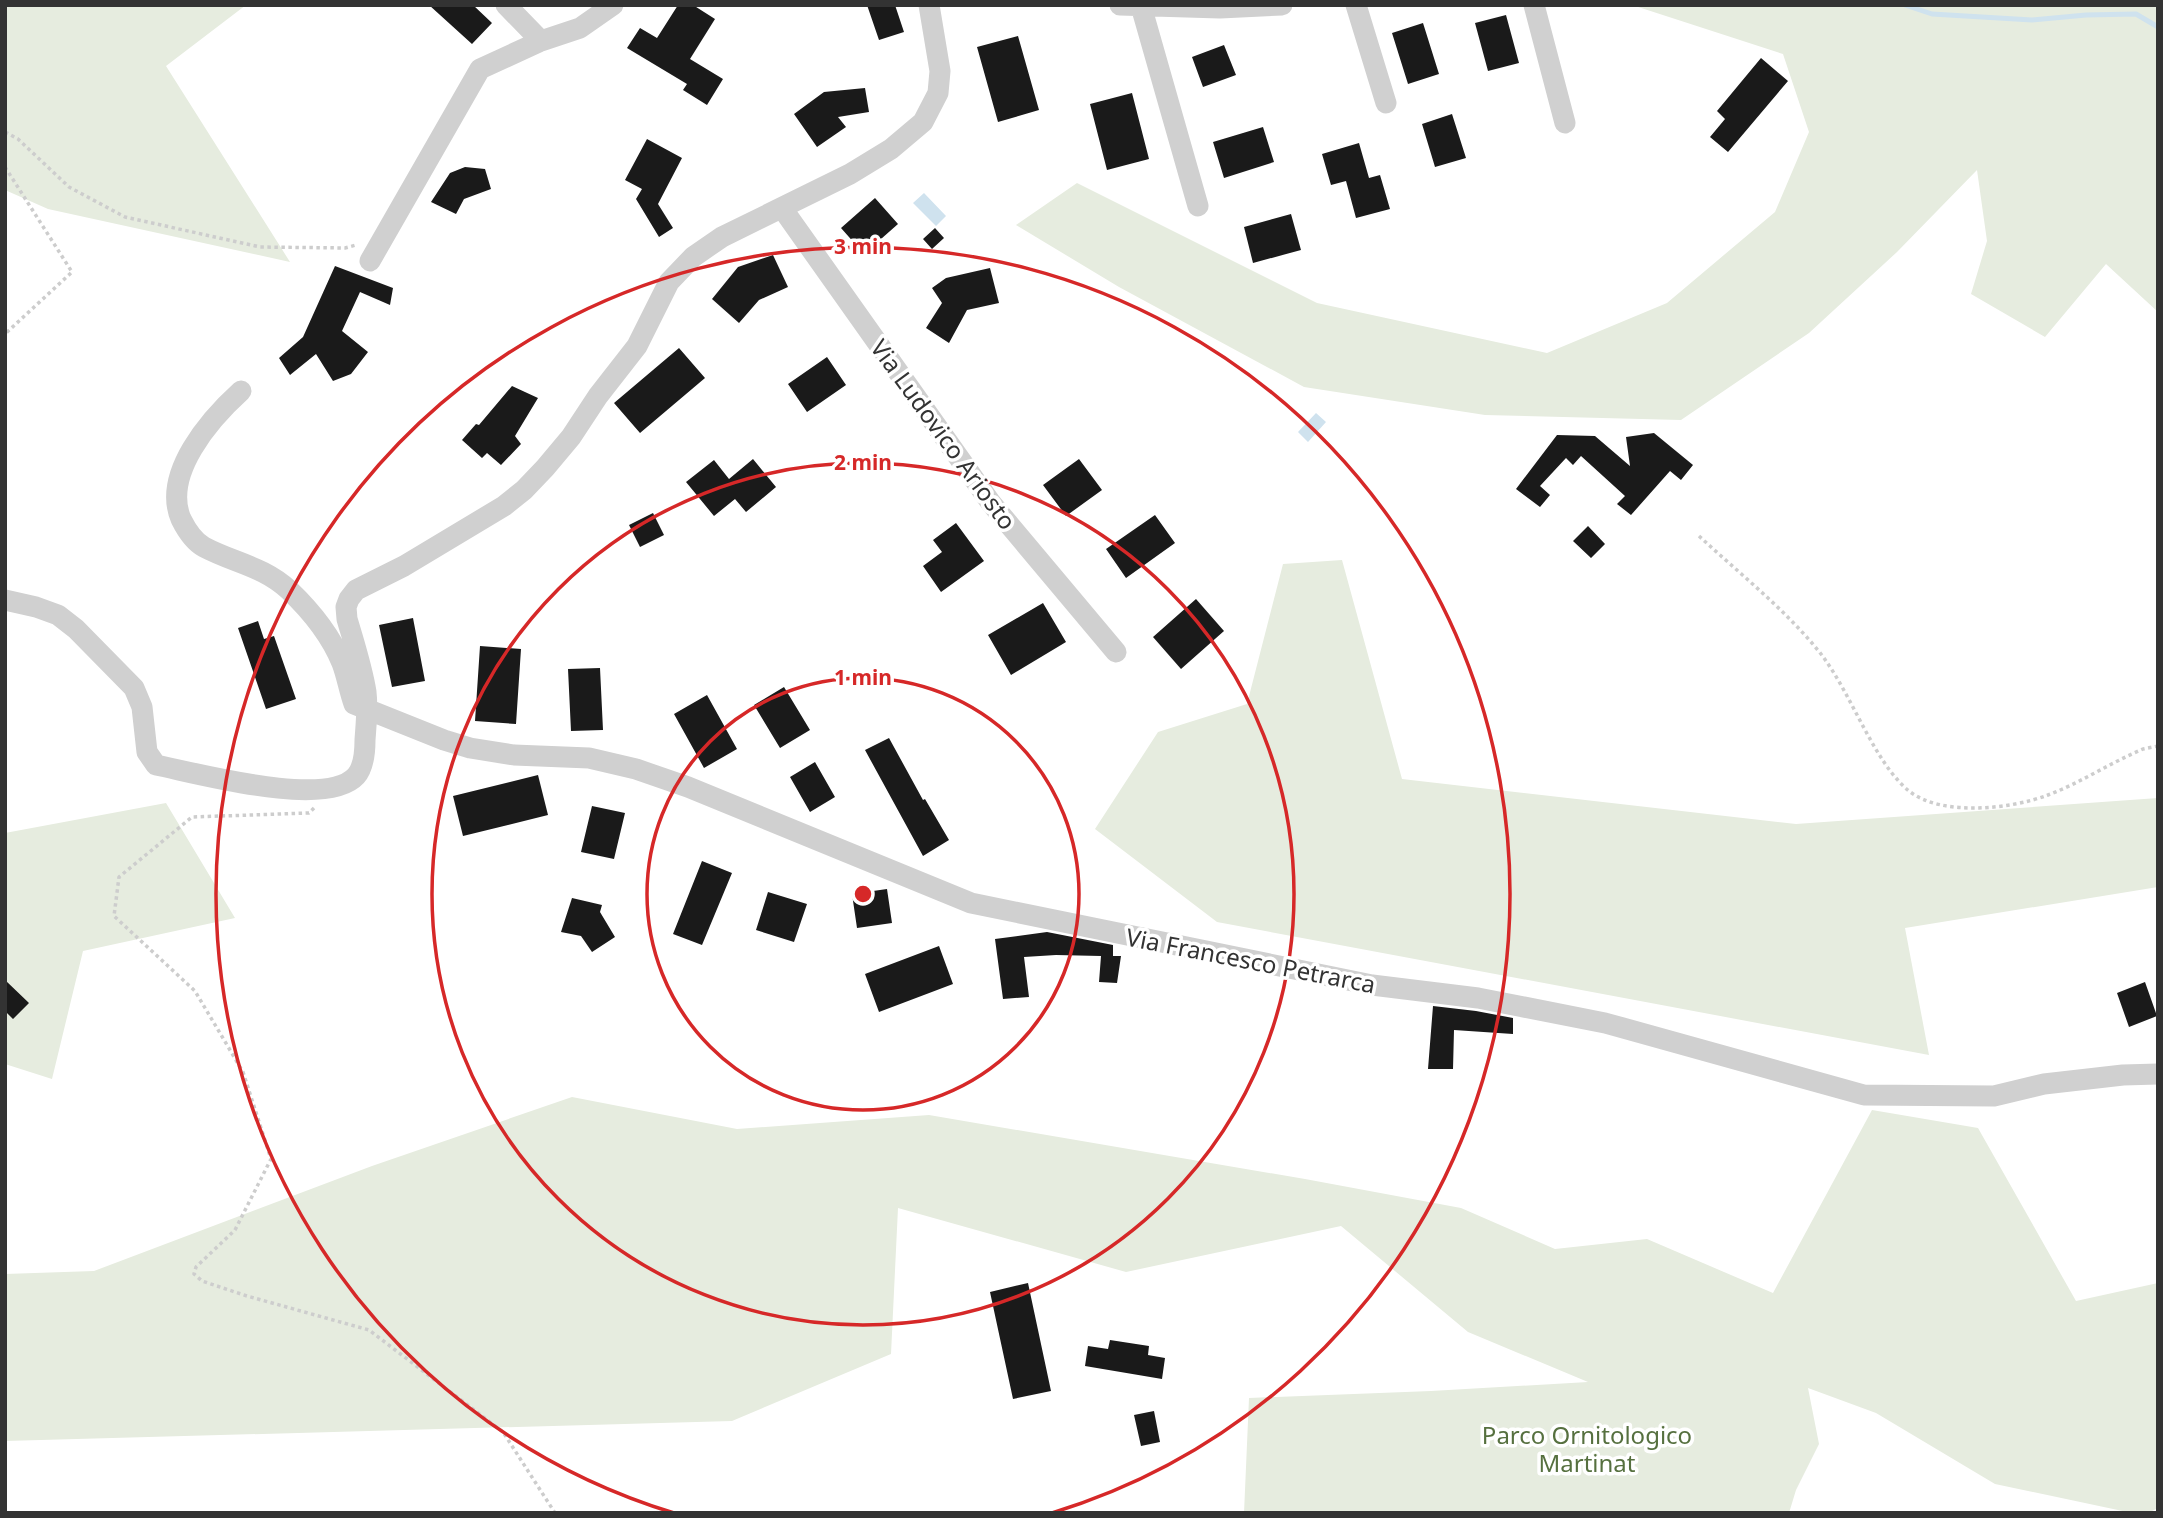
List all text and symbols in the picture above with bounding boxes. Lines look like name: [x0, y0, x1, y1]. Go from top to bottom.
text: 3 min: [834, 232, 892, 260]
street label: Via Ludovico Ariosto: [864, 332, 1024, 536]
text: 2 min: [834, 448, 892, 476]
text: 1 min: [834, 663, 892, 691]
centre of rings: [851, 882, 875, 906]
street label: Via Francesco Petrarca: [1124, 920, 1378, 1000]
park label: Parco Ornitologico Martinat: [1482, 1418, 1692, 1479]

